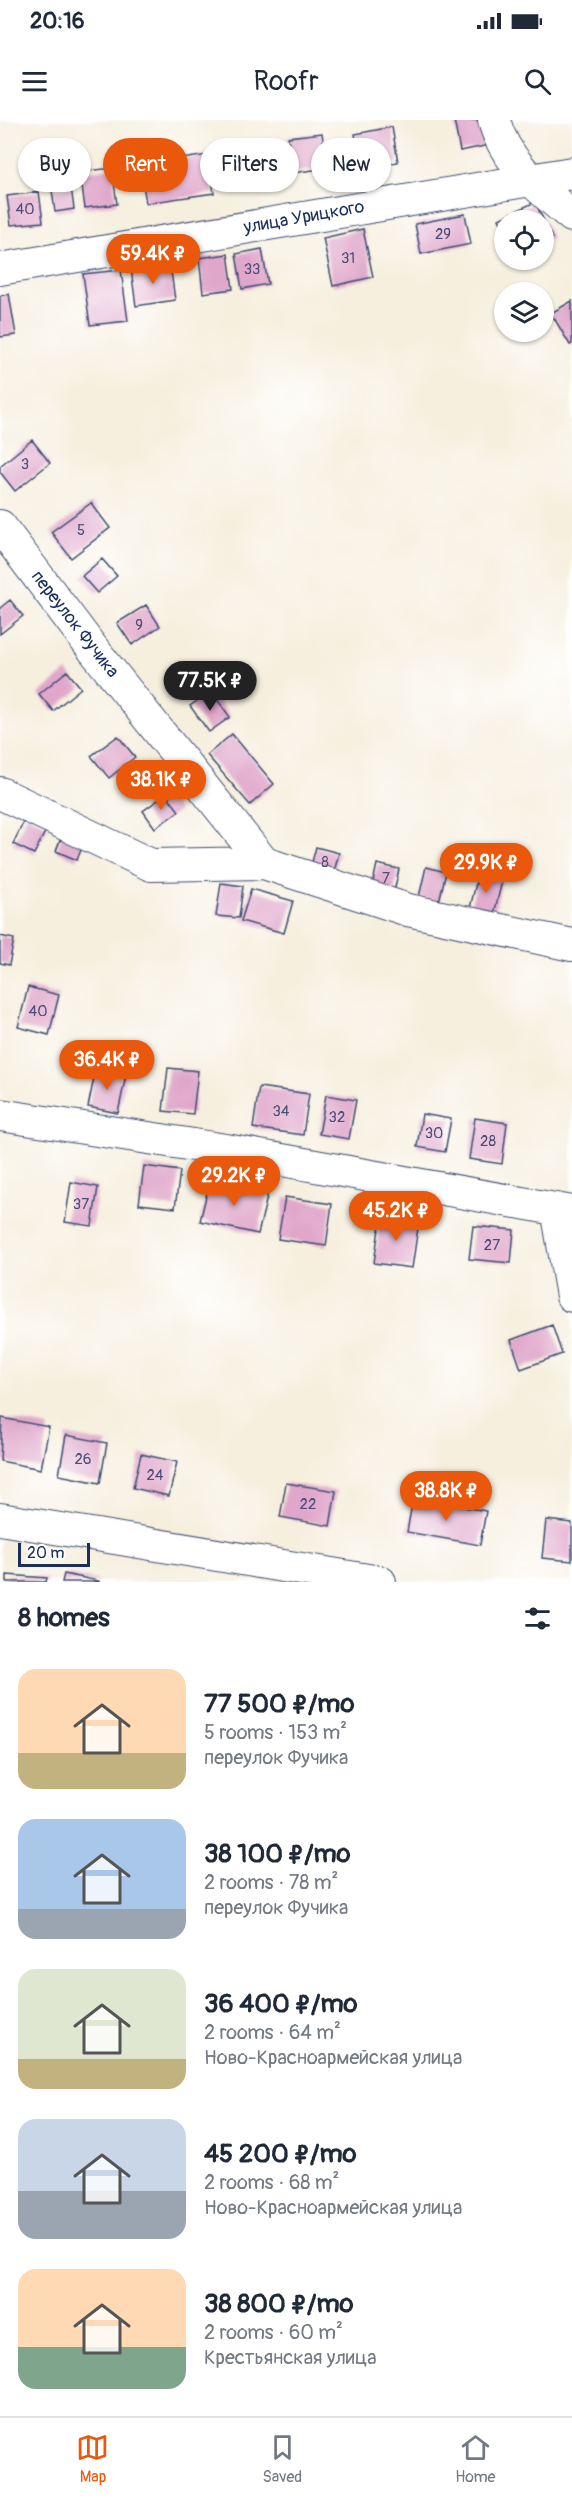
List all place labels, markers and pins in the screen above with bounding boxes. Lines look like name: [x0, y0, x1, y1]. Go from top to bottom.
pin: 59.4K ₽: [98, 234, 208, 285]
pin: 77.5K ₽: [155, 661, 265, 712]
pin: 38.1K ₽: [106, 760, 216, 811]
pin: 29.9K ₽: [431, 843, 541, 894]
pin: 36.4K ₽: [52, 1040, 162, 1091]
pin: 29.2K ₽: [179, 1156, 289, 1207]
pin: 45.2K ₽: [341, 1191, 451, 1242]
pin: 38.8K ₽: [391, 1471, 501, 1522]

